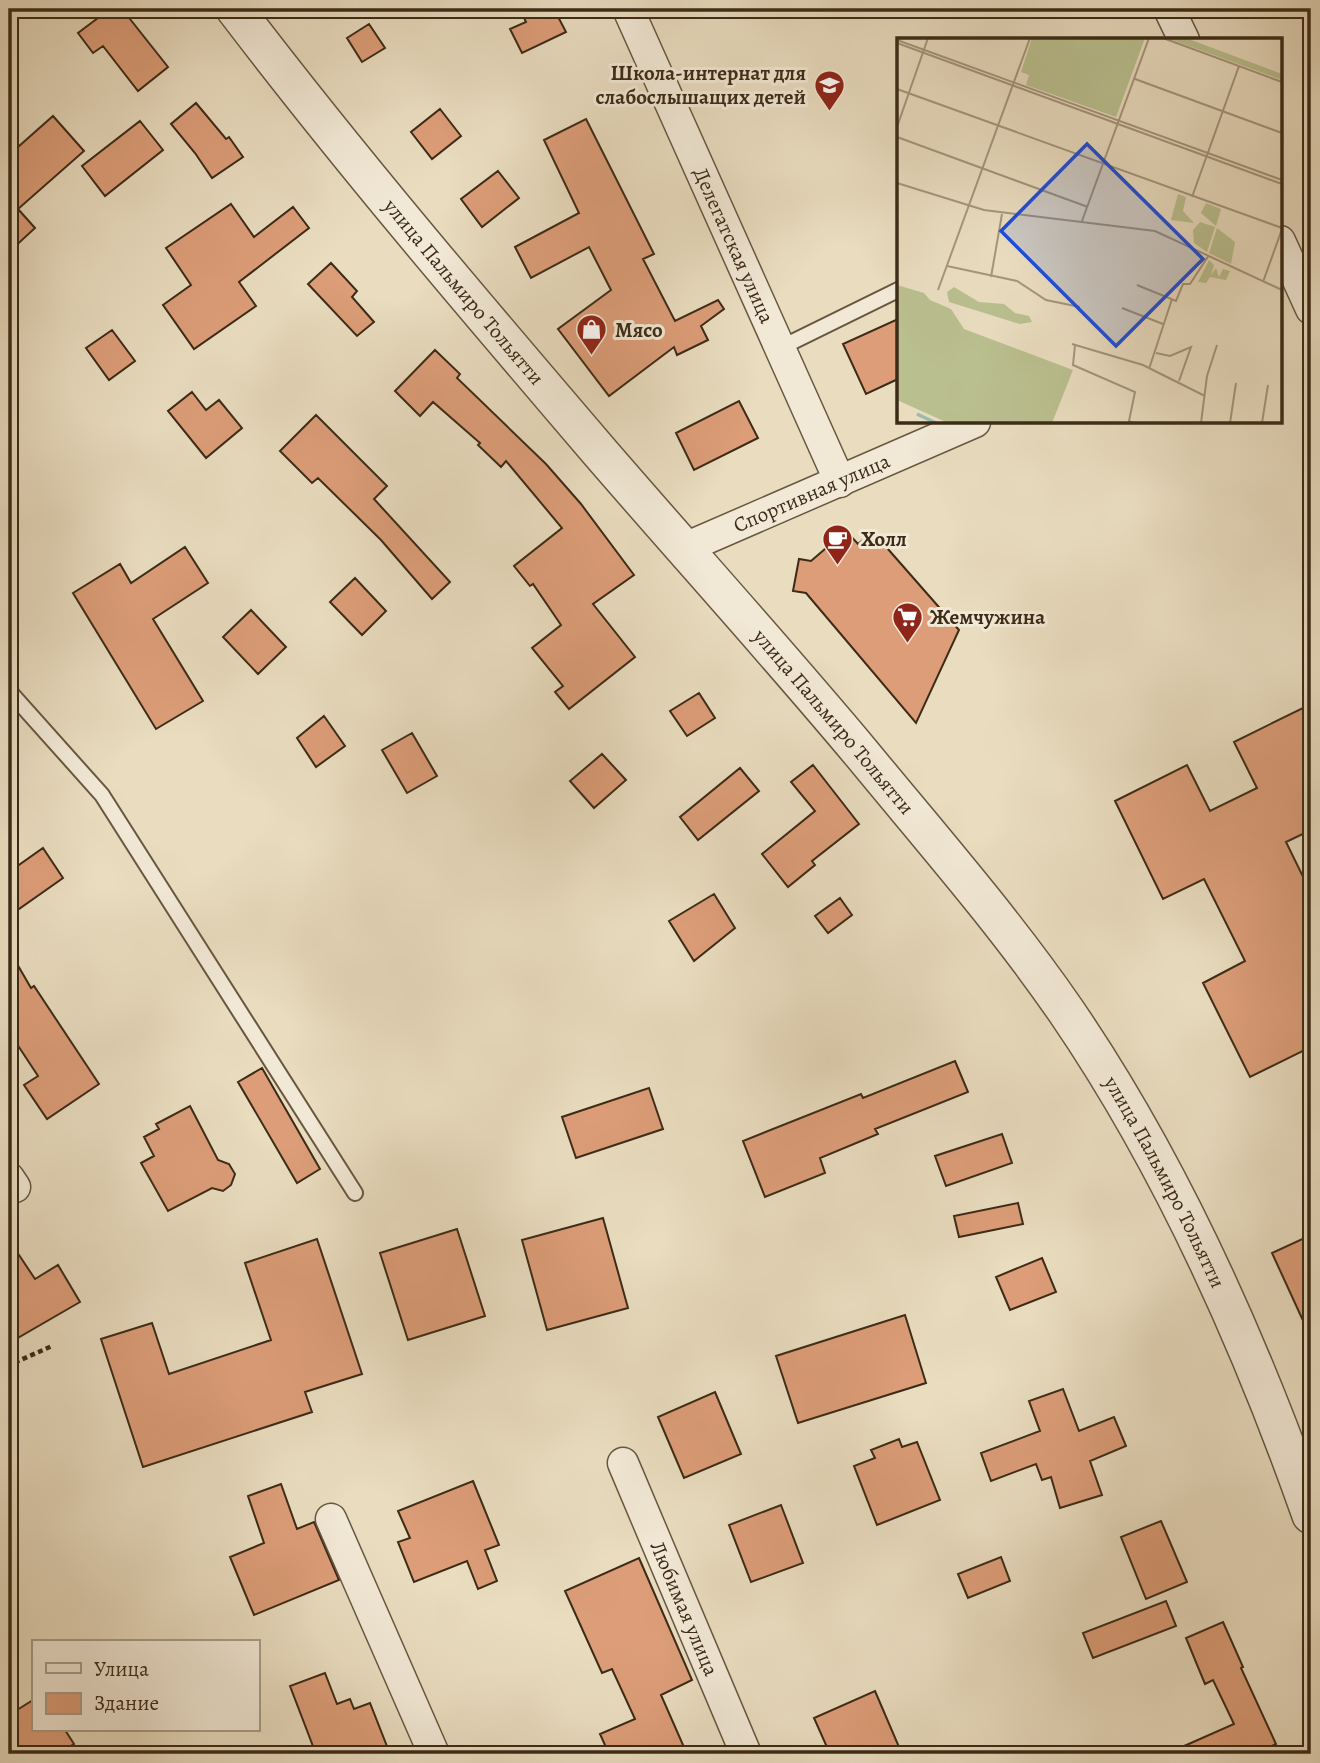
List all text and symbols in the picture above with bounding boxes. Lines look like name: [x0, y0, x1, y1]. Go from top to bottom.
inset map: [897, 38, 1282, 424]
place label: Школа-интернат для слабослышащих детей: [595, 59, 806, 111]
school or university icon: Школа-интернат для слабослышащих детей: [812, 68, 846, 112]
street label: Делегатская улица: [687, 163, 781, 328]
street label: улица Пальмиро Тольятти: [377, 192, 550, 391]
shop icon: Мясо: [575, 313, 609, 357]
place label: Мясо: [615, 316, 663, 344]
street label: Спортивная улица: [729, 447, 894, 539]
cafe icon: Холл: [821, 522, 855, 566]
place label: Холл: [861, 525, 907, 553]
supermarket icon: Жемчужина: [890, 600, 924, 644]
place label: Жемчужина: [930, 603, 1045, 631]
street label: улица Пальмиро Тольятти: [746, 622, 920, 820]
street label: улица Пальмиро Тольятти: [1097, 1070, 1232, 1292]
street label: Любимая улица: [644, 1537, 726, 1681]
legend: [32, 1640, 259, 1732]
text: Улица: [94, 1655, 149, 1683]
text: Здание: [94, 1689, 159, 1717]

